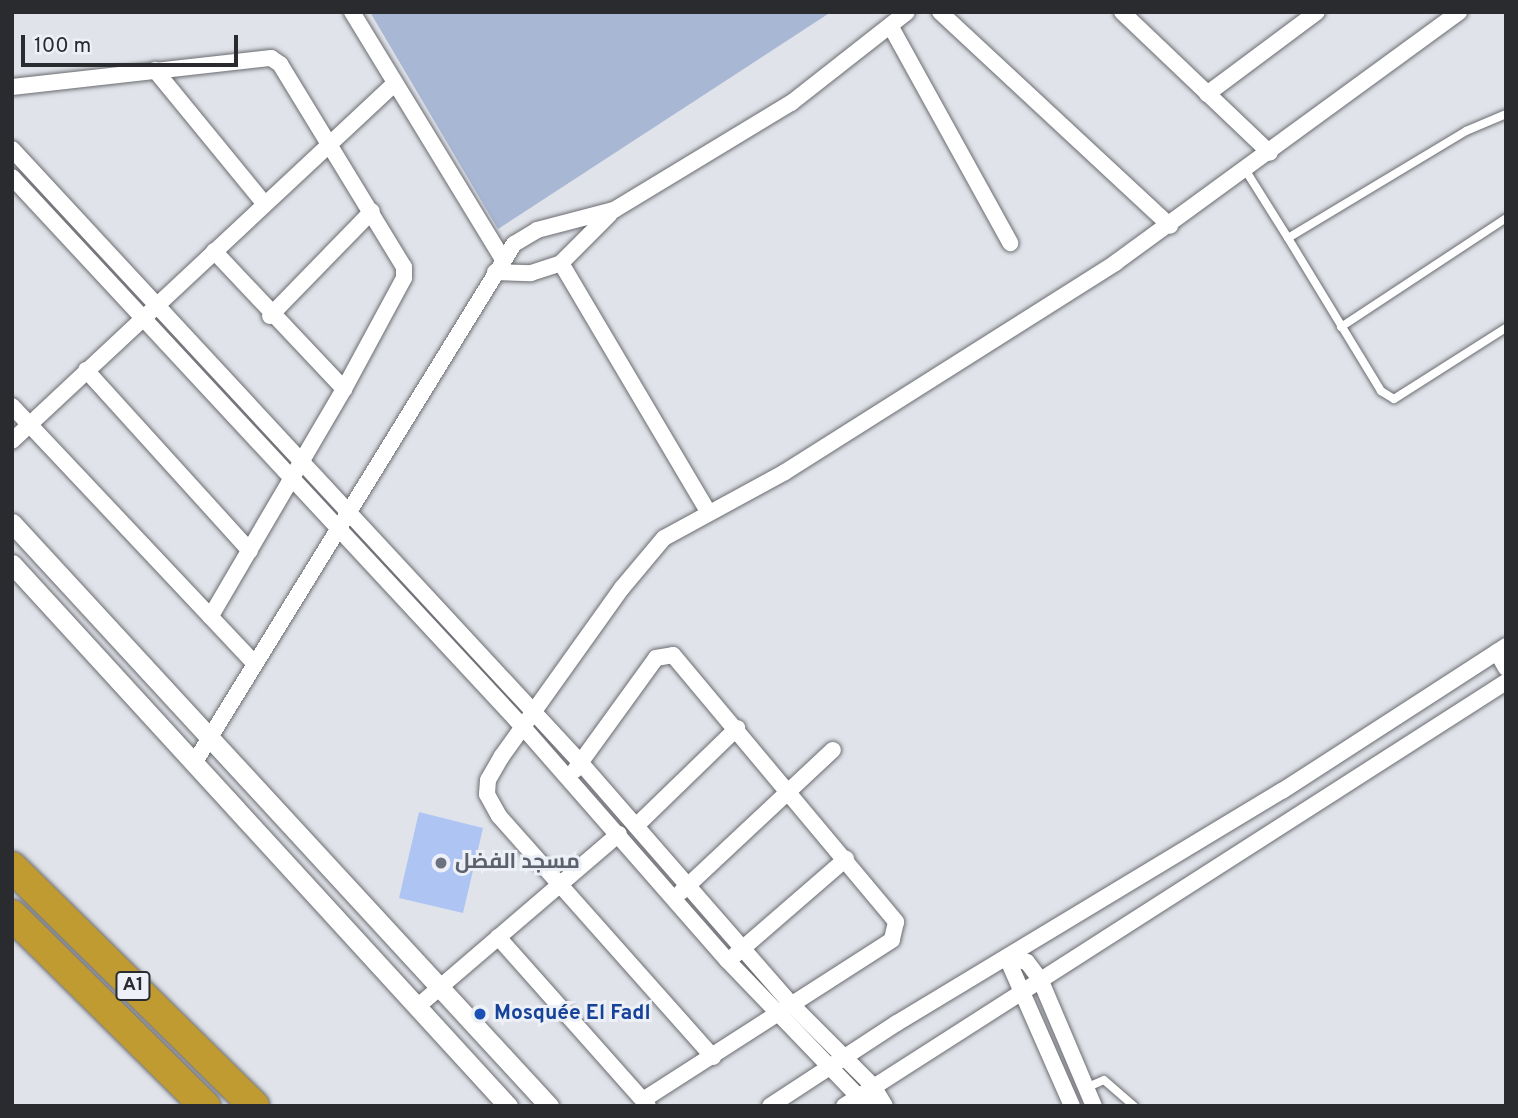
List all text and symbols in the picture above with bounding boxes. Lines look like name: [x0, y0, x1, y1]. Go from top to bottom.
scale bar: [24, 21, 242, 65]
text: 100 m: [34, 33, 91, 60]
place label: مسجد الفضل: [455, 850, 580, 876]
marker: مسجد الفضل: [433, 855, 449, 871]
road number: A1: [114, 970, 152, 1002]
place label: Mosquée El Fadl: [494, 1001, 651, 1027]
marker: Mosquée El Fadl: [472, 1006, 488, 1022]

